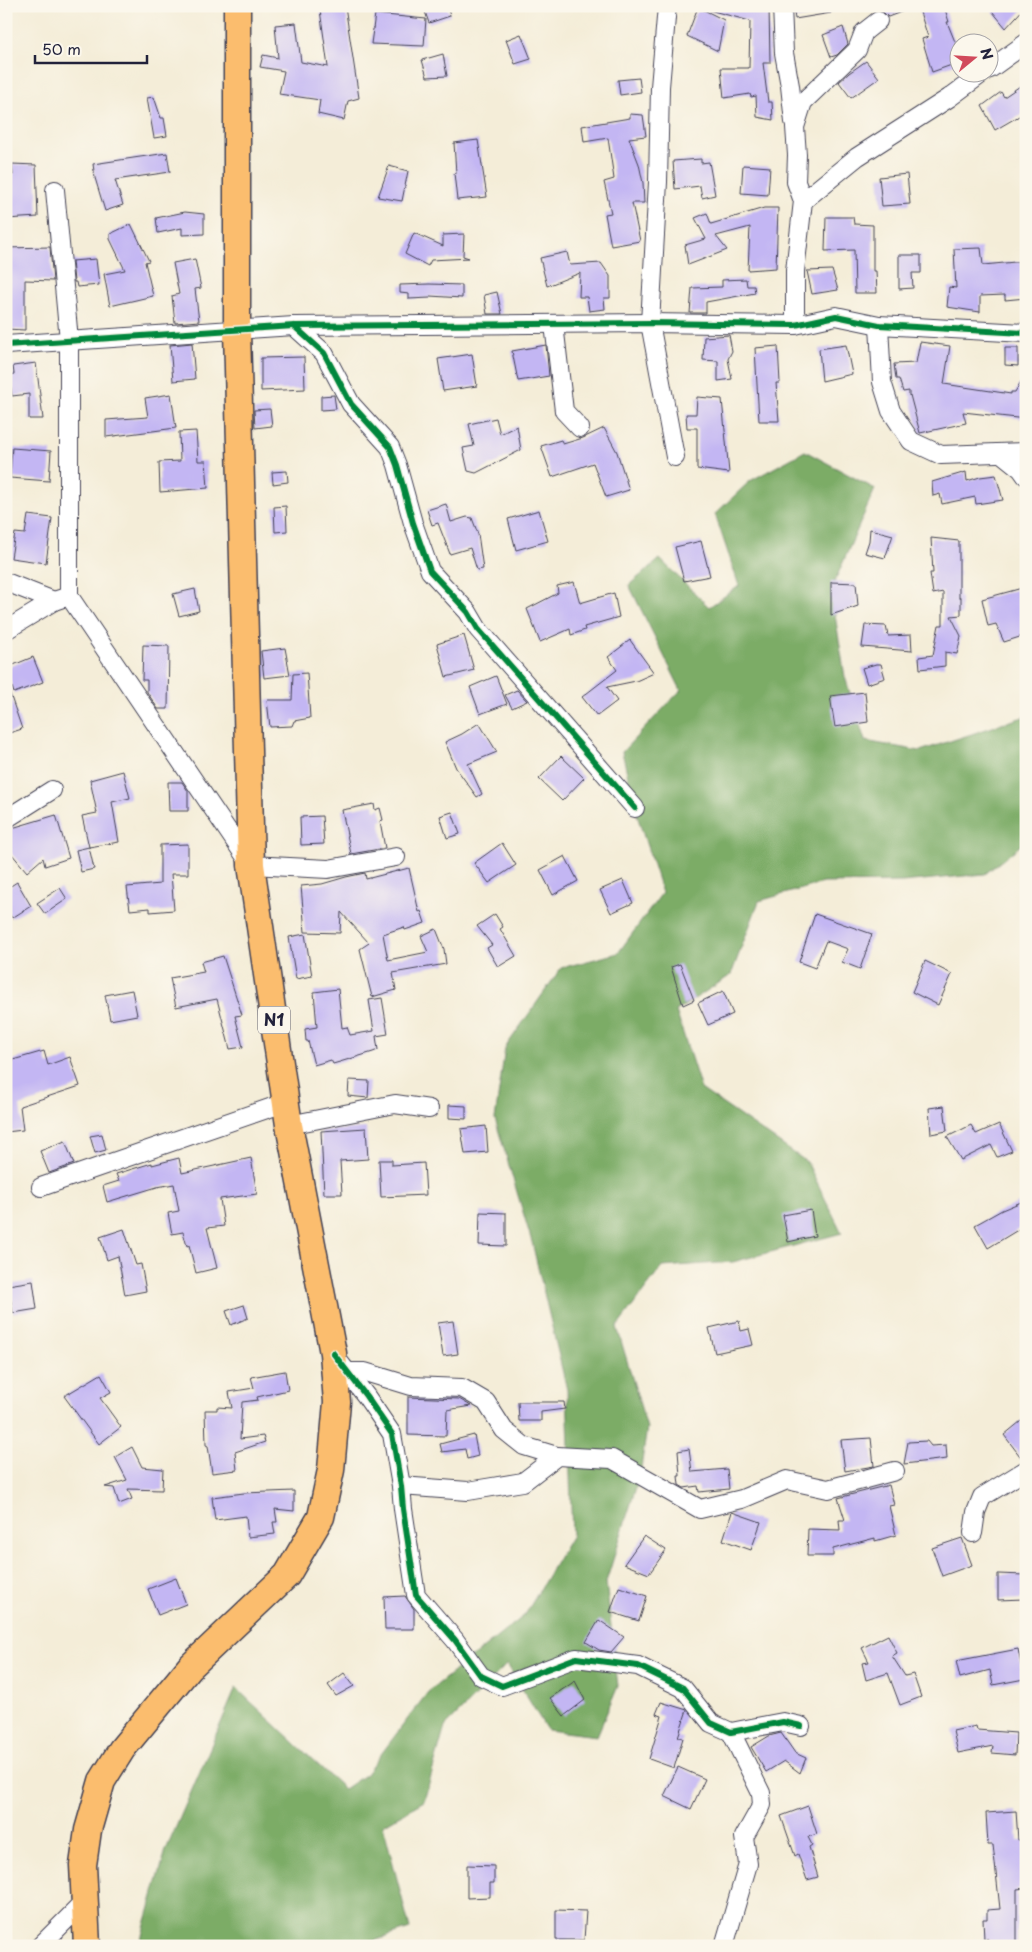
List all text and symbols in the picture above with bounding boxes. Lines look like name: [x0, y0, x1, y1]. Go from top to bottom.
scale bar: [35, 32, 148, 64]
north arrow: [950, 32, 1000, 82]
text: 50 m: [42, 37, 81, 60]
text: N: [975, 45, 999, 62]
road number: N1: [258, 1006, 290, 1034]

